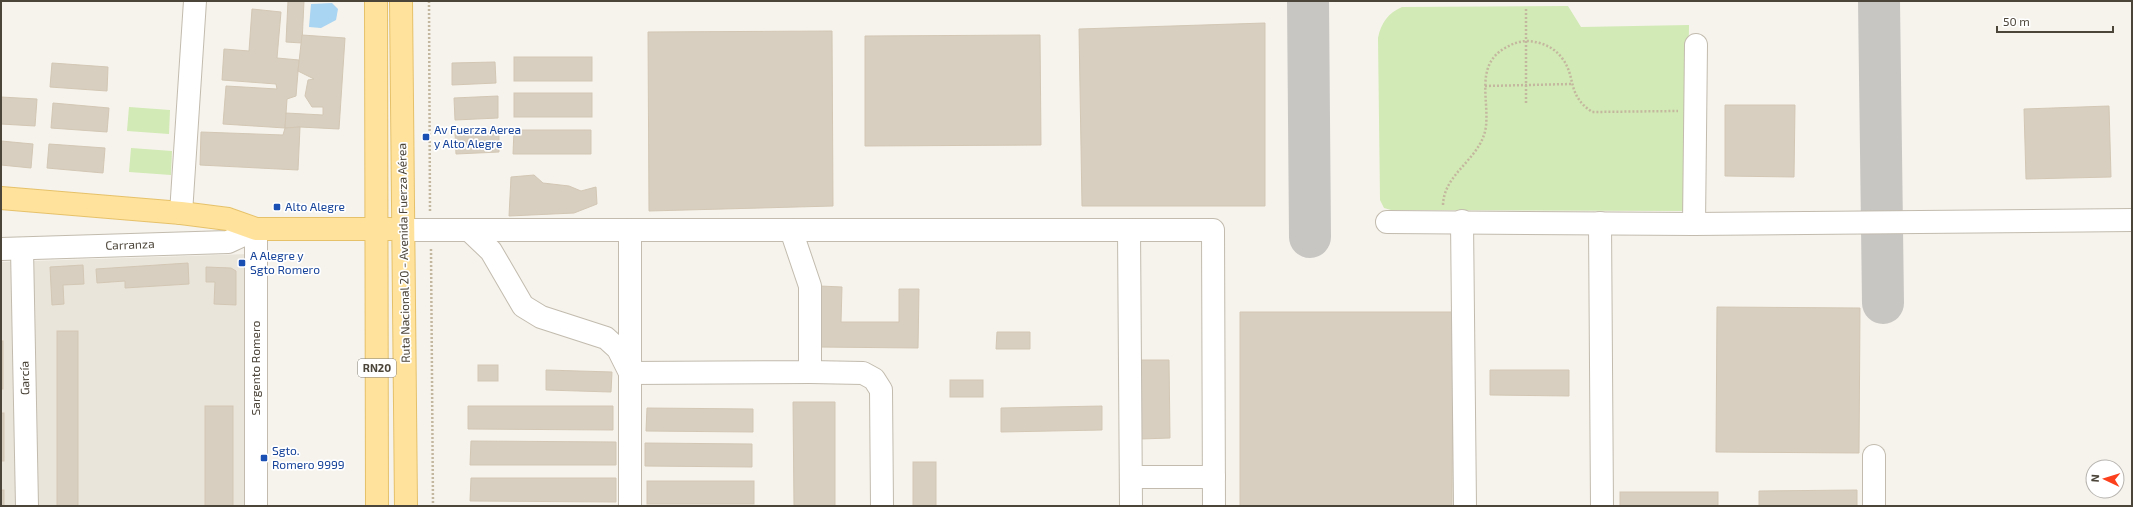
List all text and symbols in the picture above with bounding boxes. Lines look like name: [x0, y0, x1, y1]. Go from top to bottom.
scale bar: [1997, 8, 2113, 34]
text: 50 m: [2003, 14, 2030, 28]
place label: Av Fuerza Aerea y Alto Alegre: [434, 122, 521, 150]
marker: Av Fuerza Aerea y Alto Alegre: [421, 132, 431, 142]
street label: Ruta Nacional 20 - Avenida Fuerza Aérea: [394, 143, 412, 363]
place label: Alto Alegre: [285, 199, 345, 213]
marker: Alto Alegre: [272, 202, 282, 212]
street label: Carranza: [105, 236, 155, 252]
place label: A Alegre y Sgto Romero: [250, 248, 320, 276]
marker: A Alegre y Sgto Romero: [237, 258, 247, 268]
street label: Sargento Romero: [248, 320, 262, 415]
road number: RN20: [358, 359, 396, 377]
street label: García: [17, 361, 31, 395]
place label: Sgto. Romero 9999: [272, 443, 345, 471]
marker: Sgto. Romero 9999: [259, 453, 269, 463]
north arrow: [2085, 459, 2125, 499]
text: N: [2088, 474, 2101, 483]

